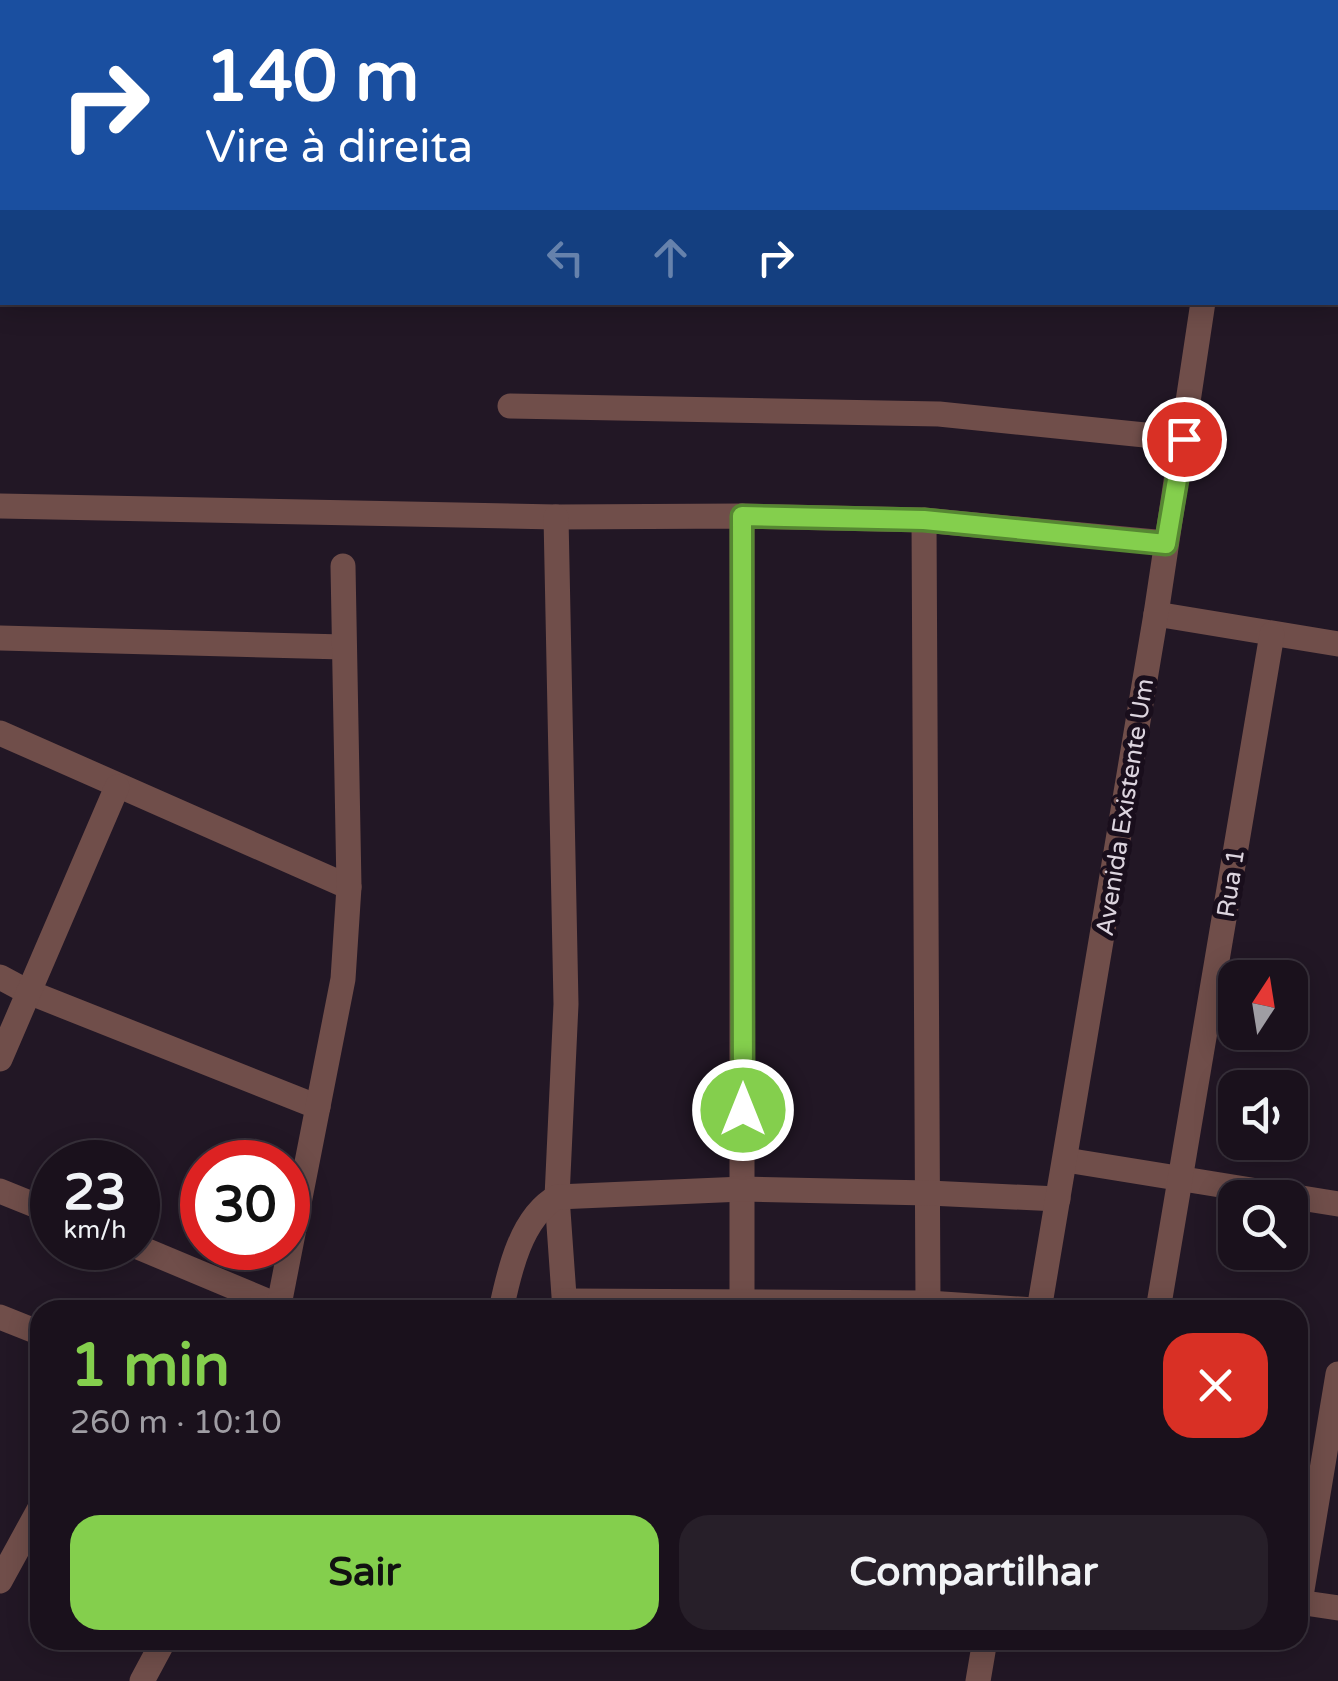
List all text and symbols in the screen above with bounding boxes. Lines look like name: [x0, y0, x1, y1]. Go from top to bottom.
text: 140 m: [205, 36, 419, 120]
icon: right: [40, 40, 170, 170]
text: Vire à direita: [205, 121, 473, 175]
icon: left: [538, 230, 593, 285]
icon: ahead: [643, 230, 698, 285]
icon: right: [748, 230, 803, 285]
pin: [1142, 397, 1227, 482]
icon: arrive: [1157, 412, 1212, 467]
street label: Avenida Existente Um: [1090, 676, 1160, 938]
street label: Rua 1: [1211, 847, 1251, 920]
north arrow: [1218, 960, 1308, 1050]
map controls: [1218, 960, 1308, 1270]
position arrow: [691, 1058, 795, 1162]
button: sound: [1218, 1070, 1308, 1160]
speed limit sign: 30: [180, 1140, 310, 1270]
text: 23: [64, 1163, 126, 1223]
button: search: [1218, 1180, 1308, 1270]
text: km/h: [64, 1215, 126, 1245]
text: 1 min: [70, 1330, 230, 1402]
button: close: [1163, 1333, 1268, 1438]
text: 260 m · 10:10: [70, 1404, 282, 1442]
button: Sair: [70, 1515, 659, 1630]
button: Compartilhar: [679, 1515, 1268, 1630]

